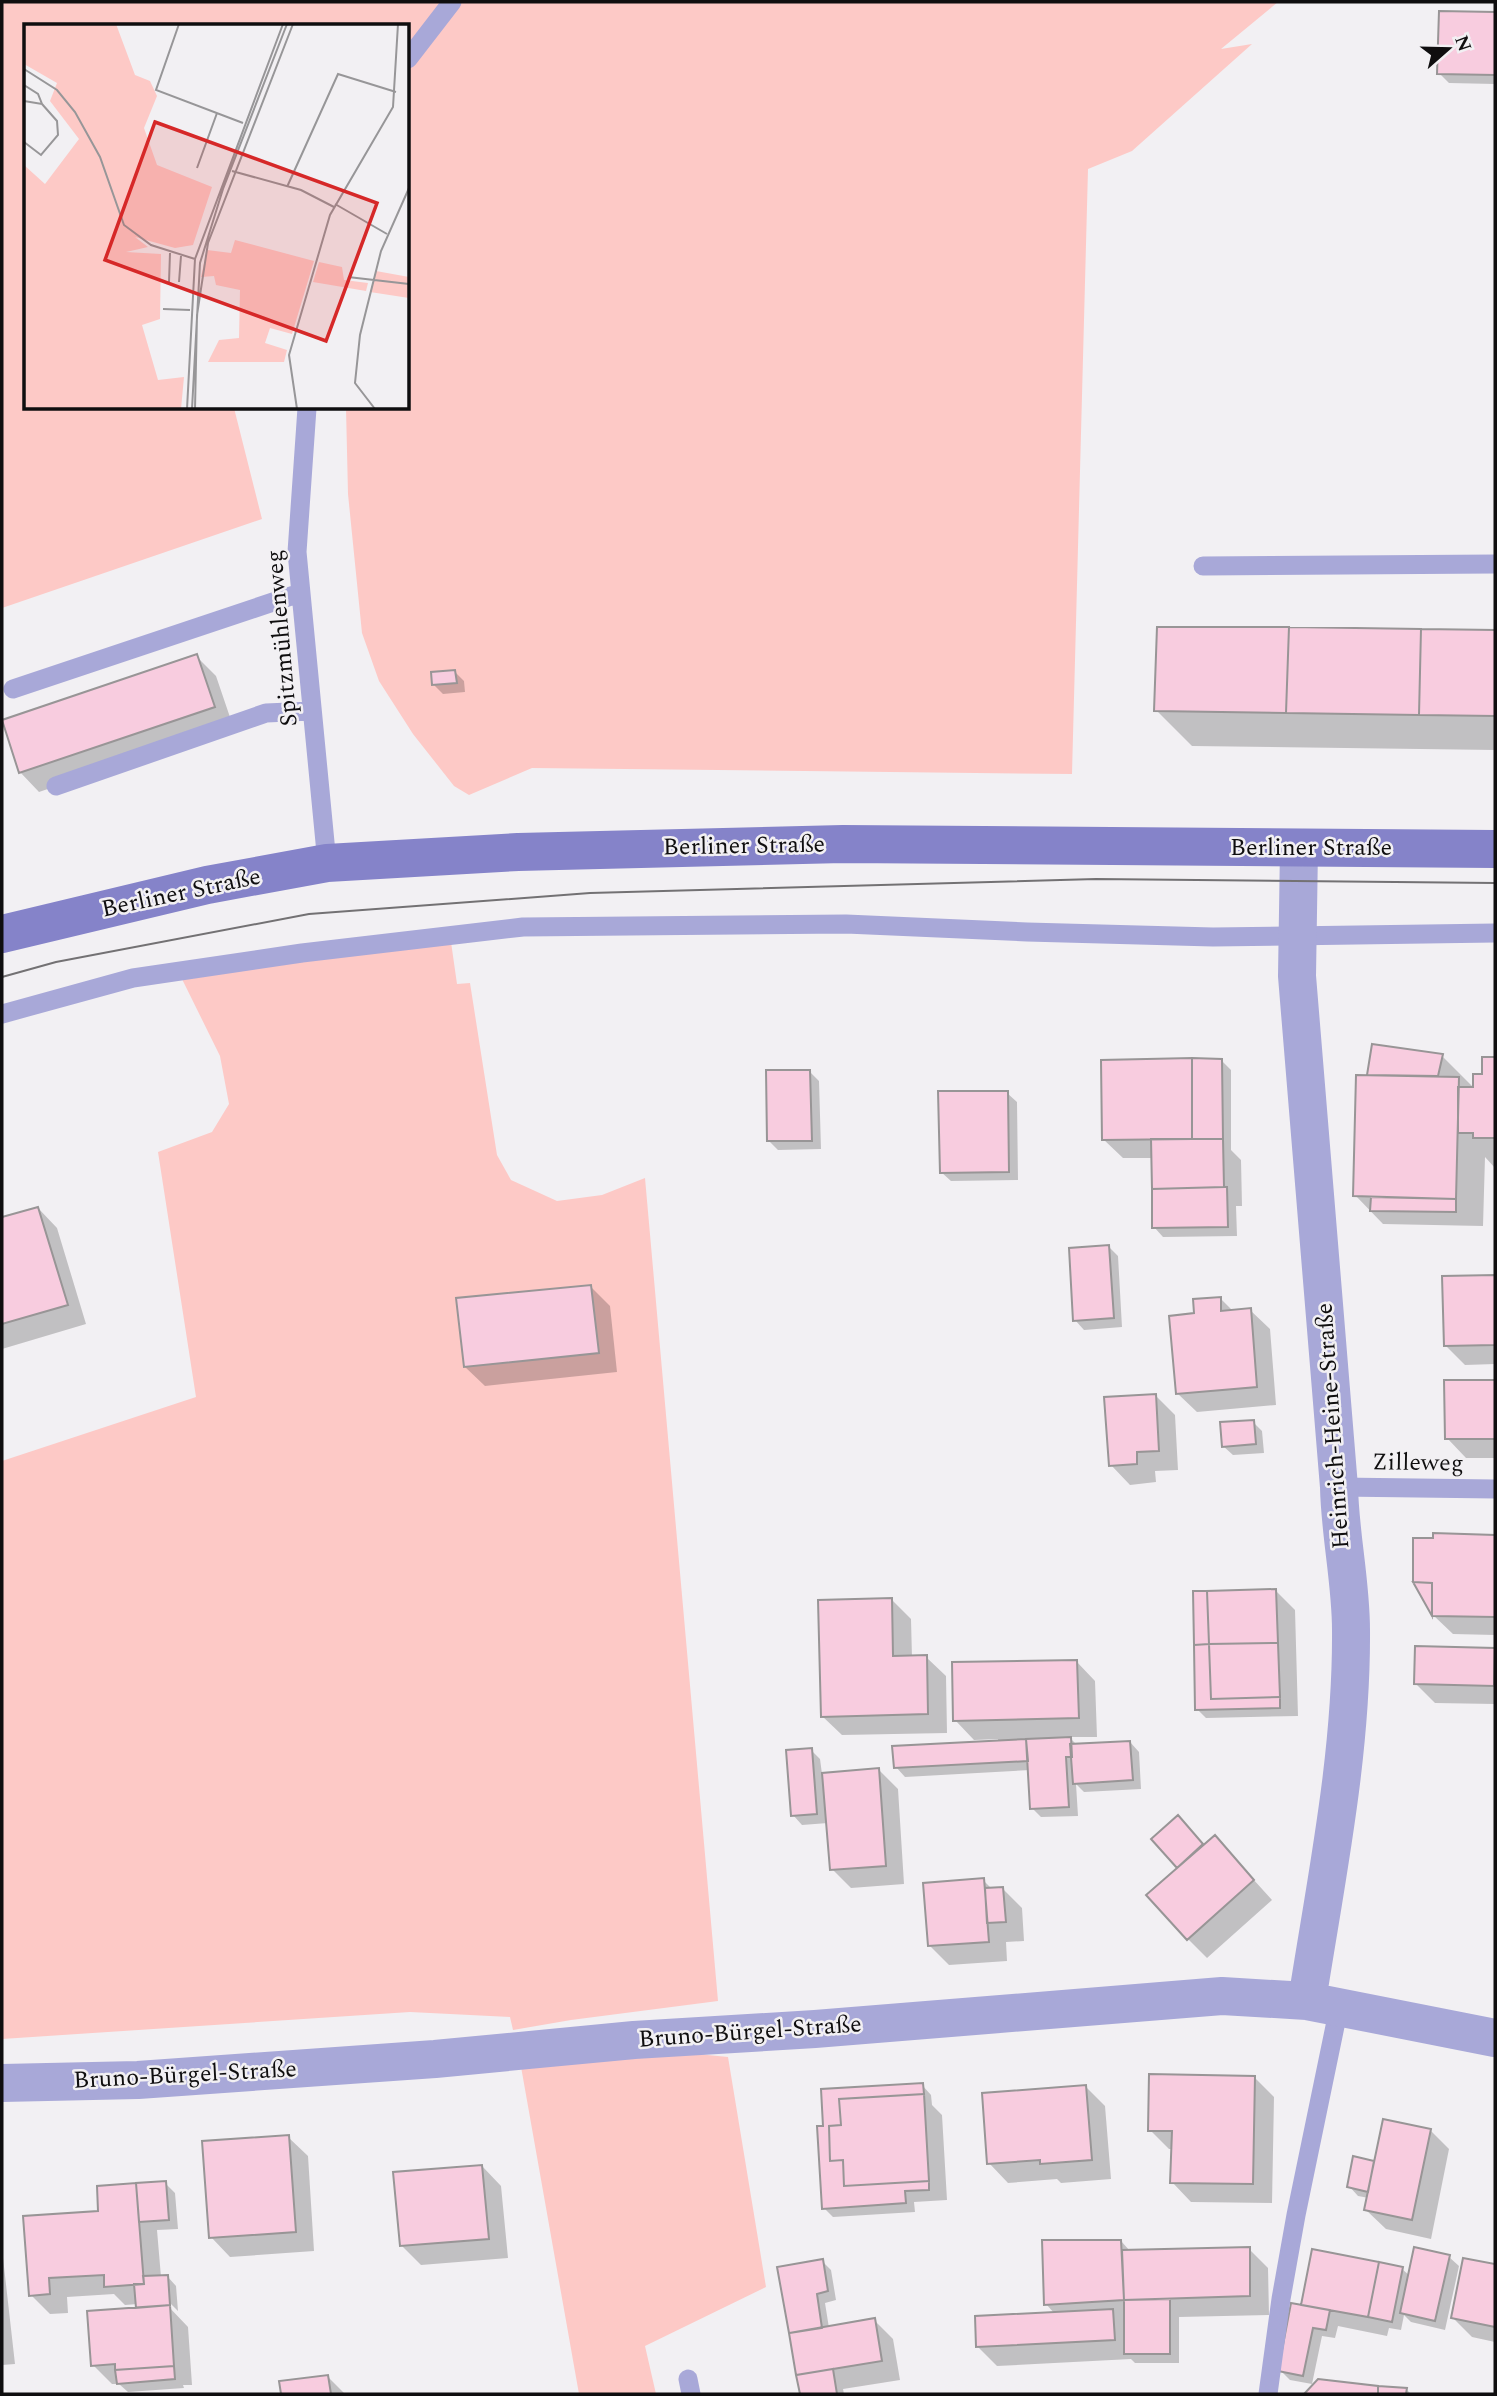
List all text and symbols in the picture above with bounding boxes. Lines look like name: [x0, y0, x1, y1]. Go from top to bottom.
north arrow: [1413, 14, 1483, 84]
inset map: [24, 24, 410, 410]
text: N: [1446, 31, 1479, 56]
street label: Spitzmühlenweg: [256, 548, 308, 728]
street label: Berliner Straße: [663, 827, 825, 865]
street label: Berliner Straße: [1230, 830, 1392, 866]
street label: Berliner Straße: [98, 859, 264, 927]
street label: Heinrich-Heine-Straße: [1306, 1302, 1360, 1550]
street label: Zilleweg: [1372, 1444, 1464, 1482]
street label: Bruno-Bürgel-Straße: [637, 2006, 863, 2058]
street label: Bruno-Bürgel-Straße: [72, 2051, 298, 2099]

